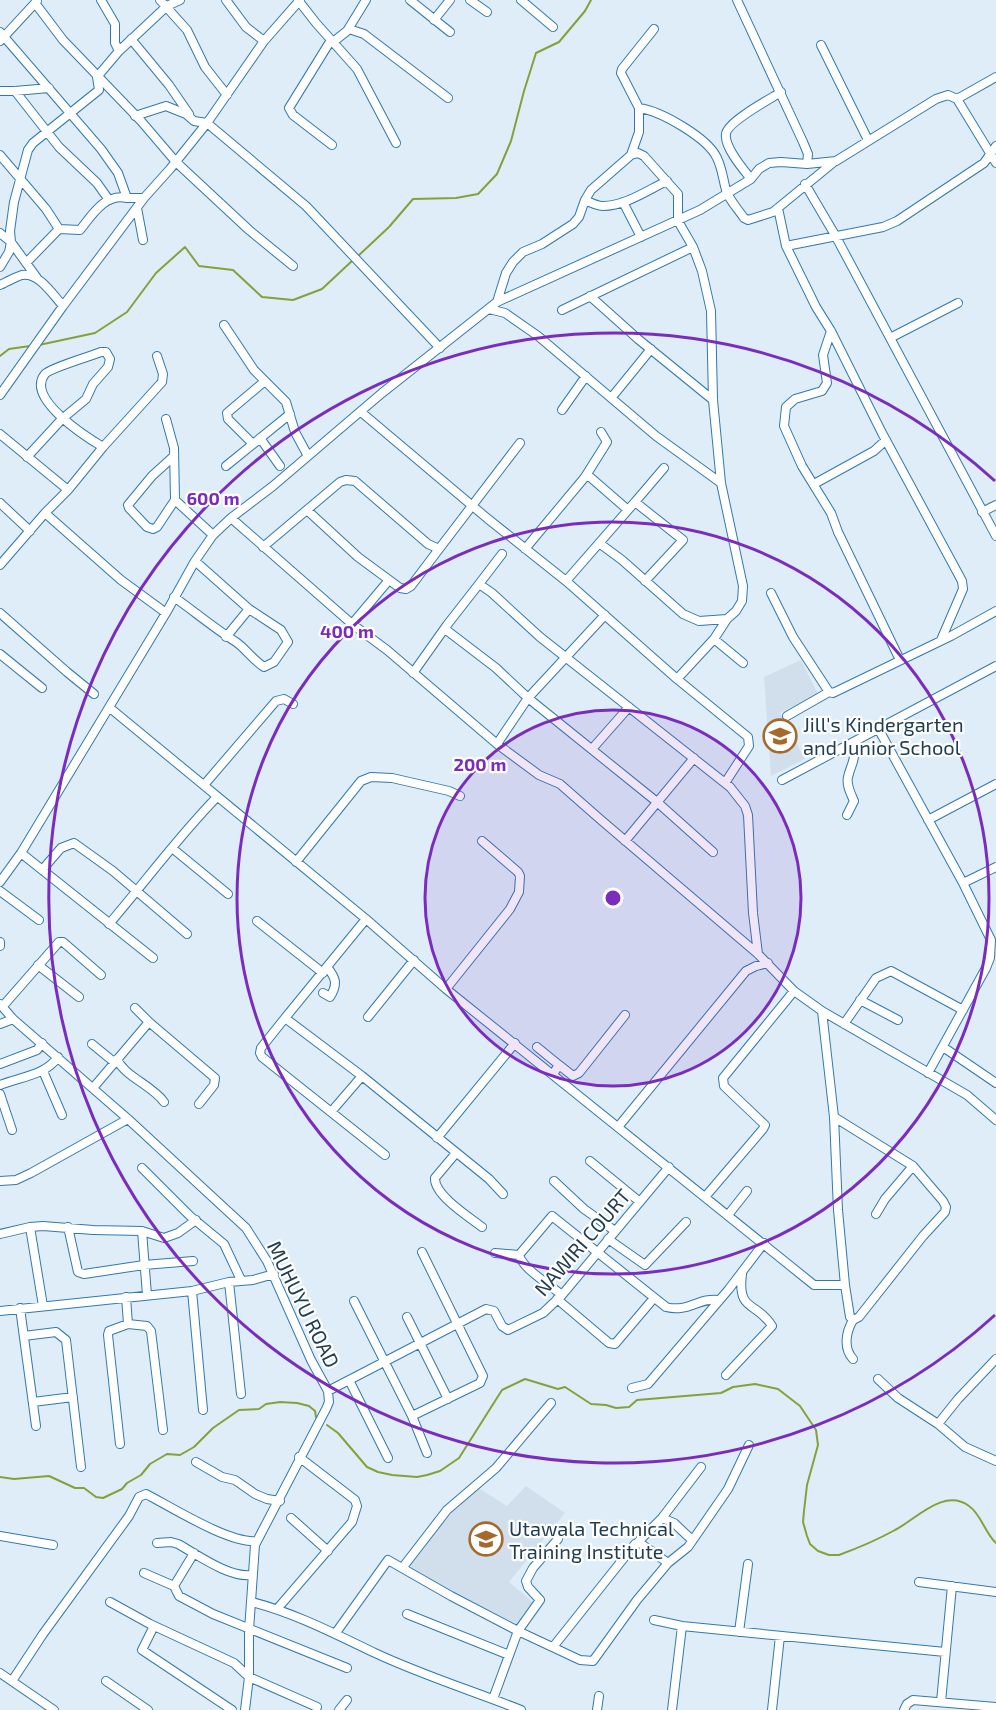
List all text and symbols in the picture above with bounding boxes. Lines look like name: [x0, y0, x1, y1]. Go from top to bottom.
text: 600 m: [186, 487, 240, 509]
text: 400 m: [320, 620, 374, 642]
place label: Jill's Kindergarten and Junior School: [803, 712, 964, 759]
school or university icon: Jill's Kindergarten and Junior School: [762, 718, 798, 754]
text: 200 m: [454, 753, 506, 775]
centre of rings: [603, 888, 623, 908]
street label: NAWIRI COURT: [529, 1183, 635, 1300]
street label: MUHUYU ROAD: [263, 1237, 345, 1371]
place label: Utawala Technical Training Institute: [509, 1516, 674, 1563]
school or university icon: Utawala Technical Training Institute: [468, 1521, 504, 1557]

